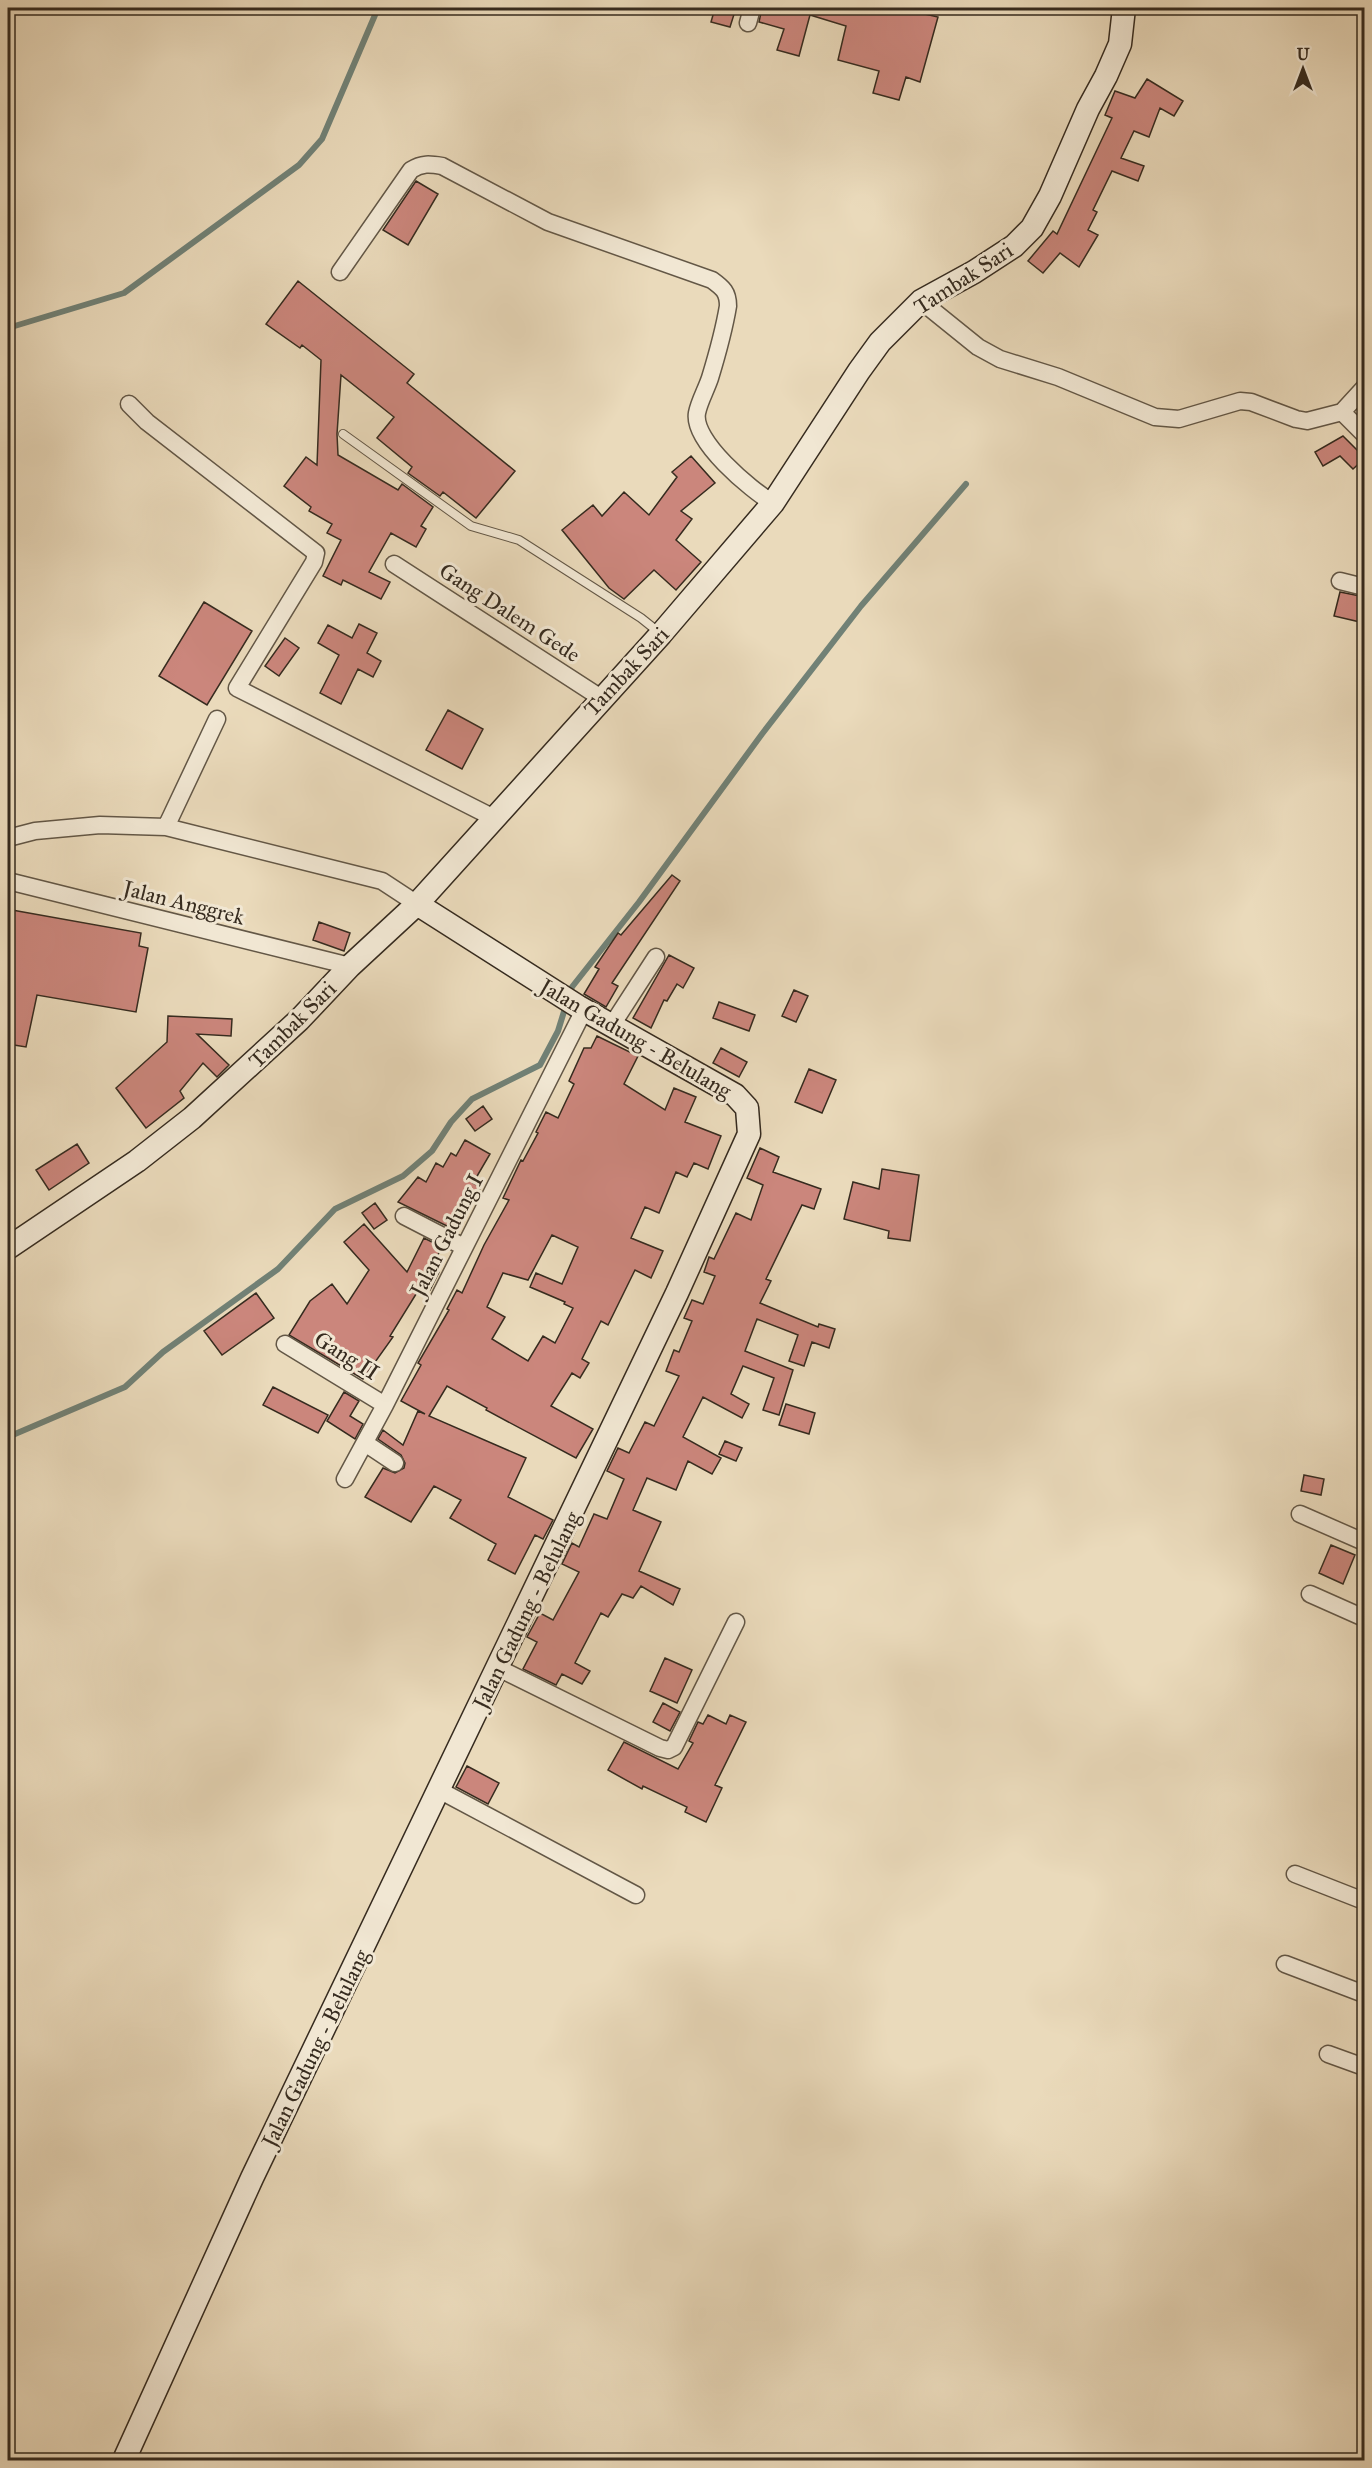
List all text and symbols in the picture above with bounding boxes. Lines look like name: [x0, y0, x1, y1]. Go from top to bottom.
north arrow: [1273, 39, 1333, 99]
text: U: [1297, 45, 1310, 64]
street label: Tambak Sari: [909, 236, 1018, 320]
street label: Gang Dalem Gede: [434, 557, 585, 668]
street label: Tambak Sari: [578, 621, 675, 722]
street label: Jalan Anggrek: [118, 874, 248, 931]
street label: Jalan Gadung - Belulang: [533, 971, 737, 1105]
street label: Tambak Sari: [243, 975, 342, 1074]
street label: Jalan Gadung I: [403, 1169, 489, 1303]
street label: Gang II: [309, 1325, 384, 1386]
street label: Jalan Gadung - Belulang: [466, 1506, 586, 1715]
street label: Jalan Gadung - Belulang: [255, 1944, 375, 2153]

